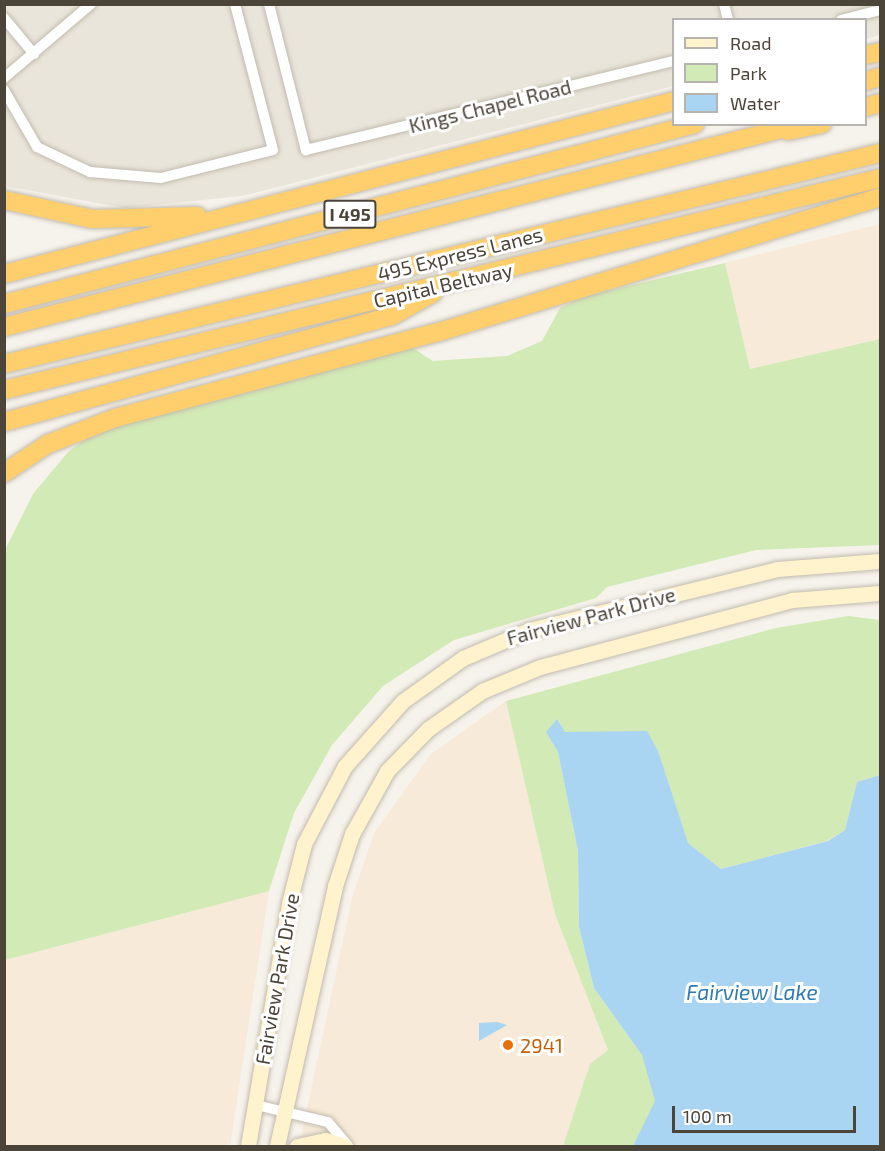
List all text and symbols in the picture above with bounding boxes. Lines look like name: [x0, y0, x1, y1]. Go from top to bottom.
legend: [672, 18, 867, 126]
text: Road: [730, 32, 771, 54]
text: Park: [730, 62, 767, 84]
street label: Kings Chapel Road: [406, 74, 574, 138]
text: Water: [730, 92, 780, 114]
road number: I 495: [323, 199, 377, 229]
street label: 495 Express Lanes: [375, 222, 545, 286]
street label: Capital Beltway: [371, 257, 515, 313]
street label: Fairview Park Drive: [504, 582, 678, 650]
street label: Fairview Park Drive: [250, 891, 304, 1067]
water label: Fairview Lake: [686, 979, 818, 1005]
place label: 2941: [520, 1033, 563, 1057]
marker: 2941: [501, 1038, 515, 1052]
scale bar: [675, 1094, 860, 1132]
text: 100 m: [683, 1105, 732, 1127]

